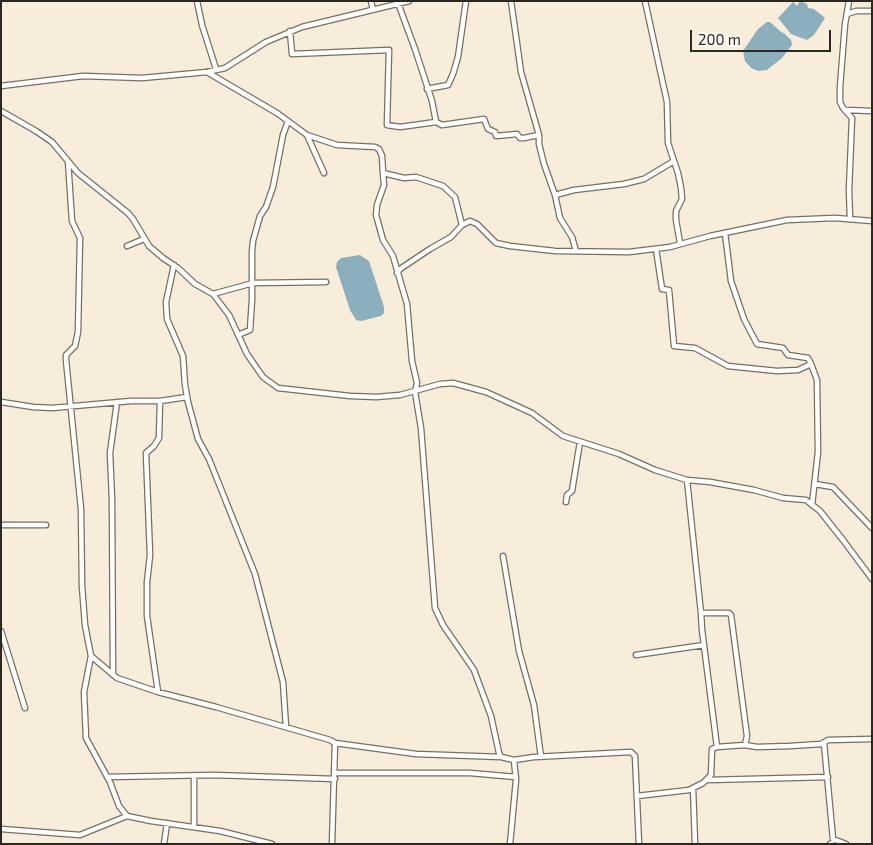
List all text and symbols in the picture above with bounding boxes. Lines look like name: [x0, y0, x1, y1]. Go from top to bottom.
scale bar: [693, 20, 834, 52]
text: 200 m: [698, 30, 741, 48]

